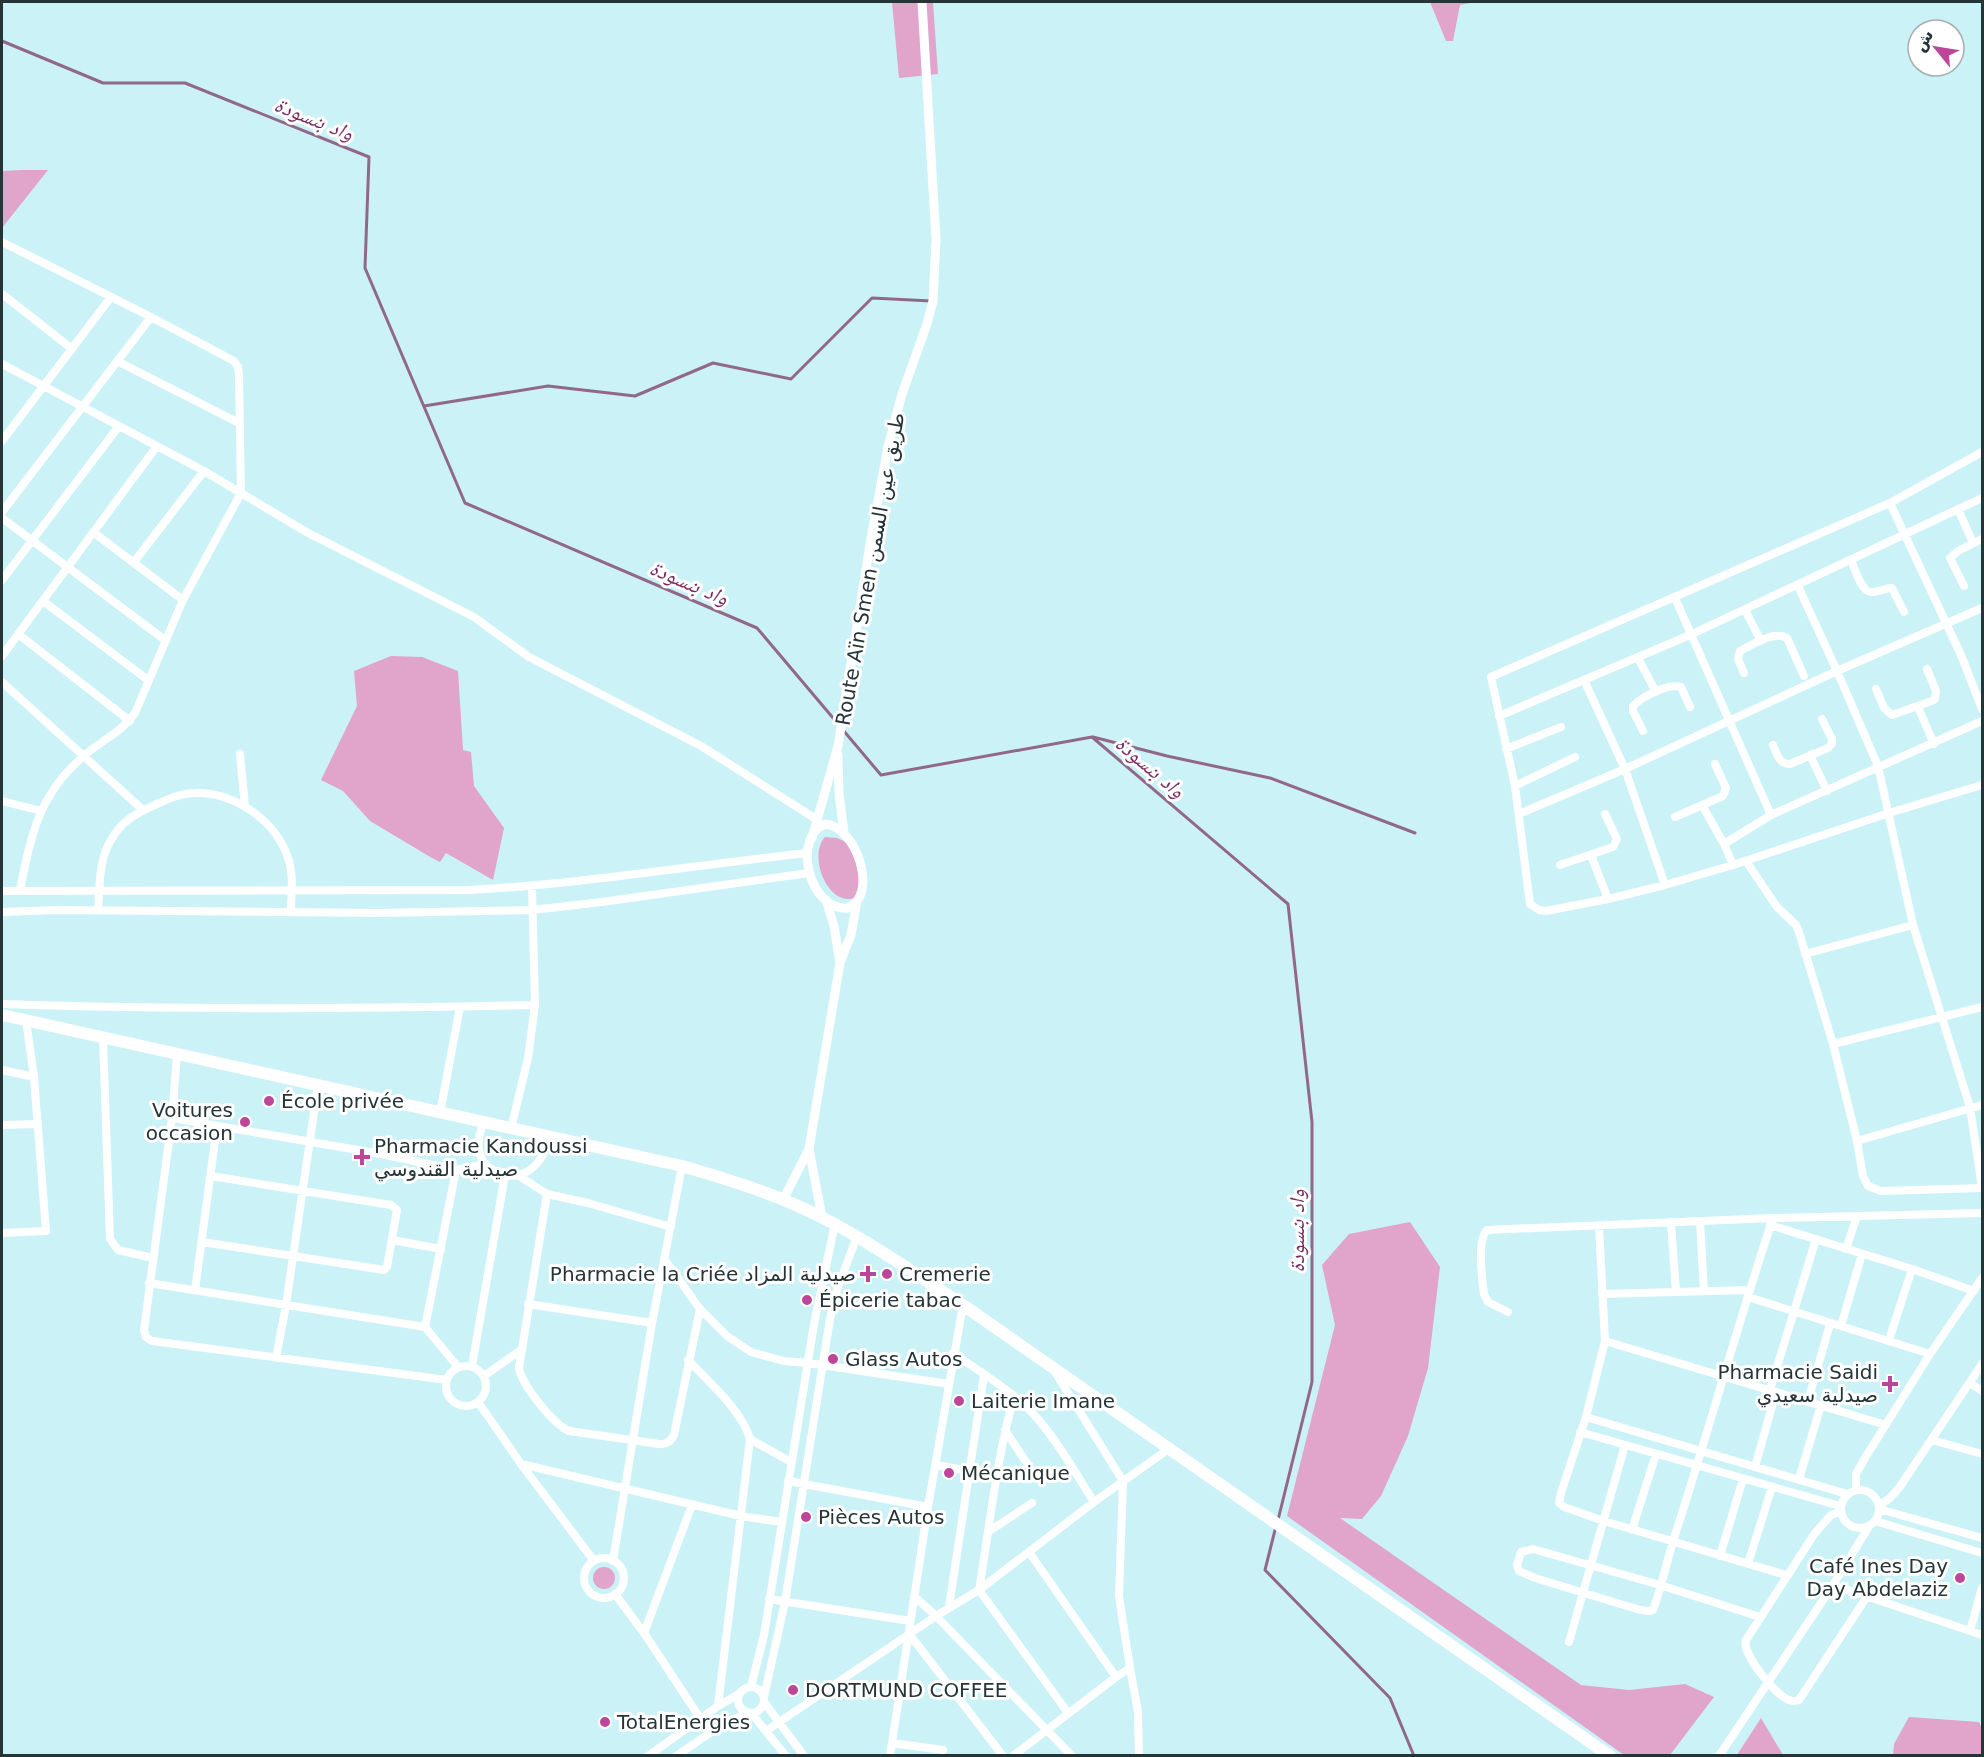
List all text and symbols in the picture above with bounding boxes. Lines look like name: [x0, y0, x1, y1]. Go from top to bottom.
north arrow: [1906, 18, 1966, 78]
text: ش: [1910, 26, 1937, 55]
water label: واد بنسودة: [271, 92, 357, 146]
street label: Route Aïn Smen طريق عين السمن: [831, 411, 909, 727]
water label: واد بنسودة: [646, 556, 732, 610]
water label: واد بنسودة: [1110, 731, 1190, 803]
place label: École privée: [281, 1089, 404, 1113]
marker: École privée: [262, 1094, 276, 1108]
place label: Voitures occasion: [146, 1098, 233, 1145]
marker: Voitures occasion: [238, 1115, 252, 1129]
place label: Pharmacie Kandoussi صيدلية القندوسي: [374, 1134, 588, 1182]
marker: Pharmacie Kandoussi صيدلية القندوسي: [355, 1150, 369, 1164]
water label: واد بنسودة: [1285, 1189, 1309, 1273]
place label: Pharmacie la Criée صيدلية المزاد: [550, 1262, 856, 1286]
place label: Cremerie: [899, 1262, 991, 1286]
marker: Pharmacie la Criée صيدلية المزاد: [861, 1267, 875, 1281]
marker: Cremerie: [880, 1267, 894, 1281]
place label: Épicerie tabac: [819, 1288, 962, 1312]
marker: Épicerie tabac: [800, 1293, 814, 1307]
place label: Glass Autos: [845, 1347, 962, 1371]
marker: Glass Autos: [826, 1352, 840, 1366]
place label: Pharmacie Saidi صيدلية سعيدي: [1717, 1360, 1878, 1408]
marker: Pharmacie Saidi صيدلية سعيدي: [1883, 1377, 1897, 1391]
place label: Laiterie Imane: [971, 1389, 1115, 1413]
marker: Laiterie Imane: [952, 1394, 966, 1408]
place label: Mécanique: [961, 1461, 1070, 1485]
marker: Mécanique: [942, 1466, 956, 1480]
place label: Pièces Autos: [818, 1505, 944, 1529]
marker: Pièces Autos: [799, 1510, 813, 1524]
place label: Café Ines Day Day Abdelaziz: [1806, 1554, 1948, 1601]
marker: Café Ines Day Day Abdelaziz: [1953, 1571, 1967, 1585]
place label: DORTMUND COFFEE: [805, 1678, 1007, 1702]
marker: DORTMUND COFFEE: [786, 1683, 800, 1697]
place label: TotalEnergies: [616, 1710, 750, 1734]
marker: TotalEnergies: [598, 1715, 612, 1729]

